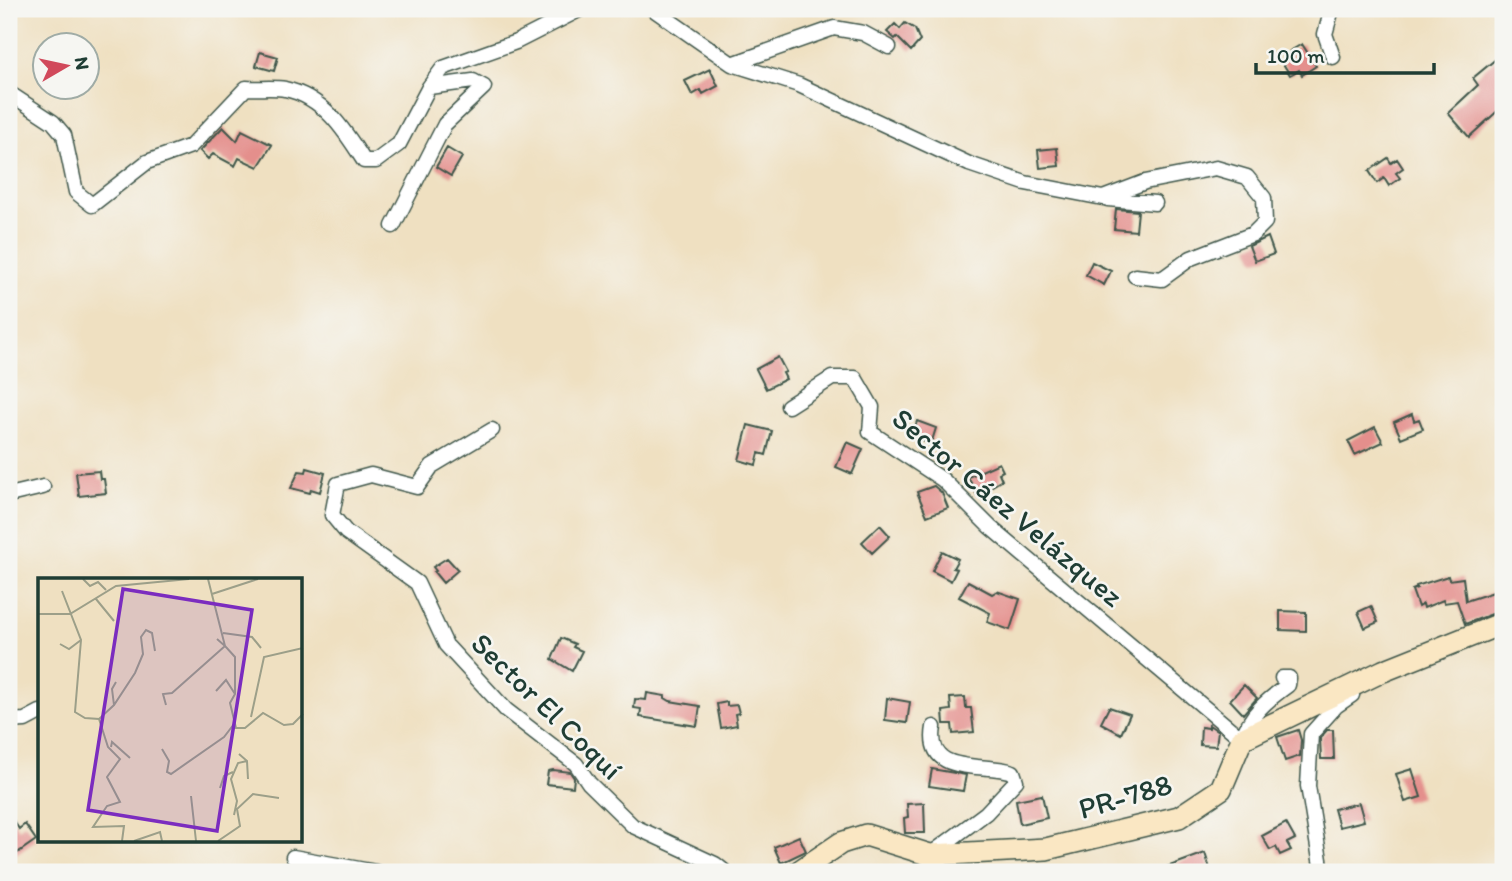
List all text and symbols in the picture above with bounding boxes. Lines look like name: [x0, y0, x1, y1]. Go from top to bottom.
north arrow: [32, 32, 102, 102]
scale bar: [1256, 32, 1435, 76]
text: 100 m: [1267, 43, 1325, 68]
text: N: [70, 55, 95, 72]
street label: Sector Cáez Velázquez: [885, 400, 1131, 615]
inset map: [38, 578, 303, 842]
street label: Sector El Coquí: [464, 625, 631, 788]
street label: PR-788: [1074, 765, 1176, 827]

